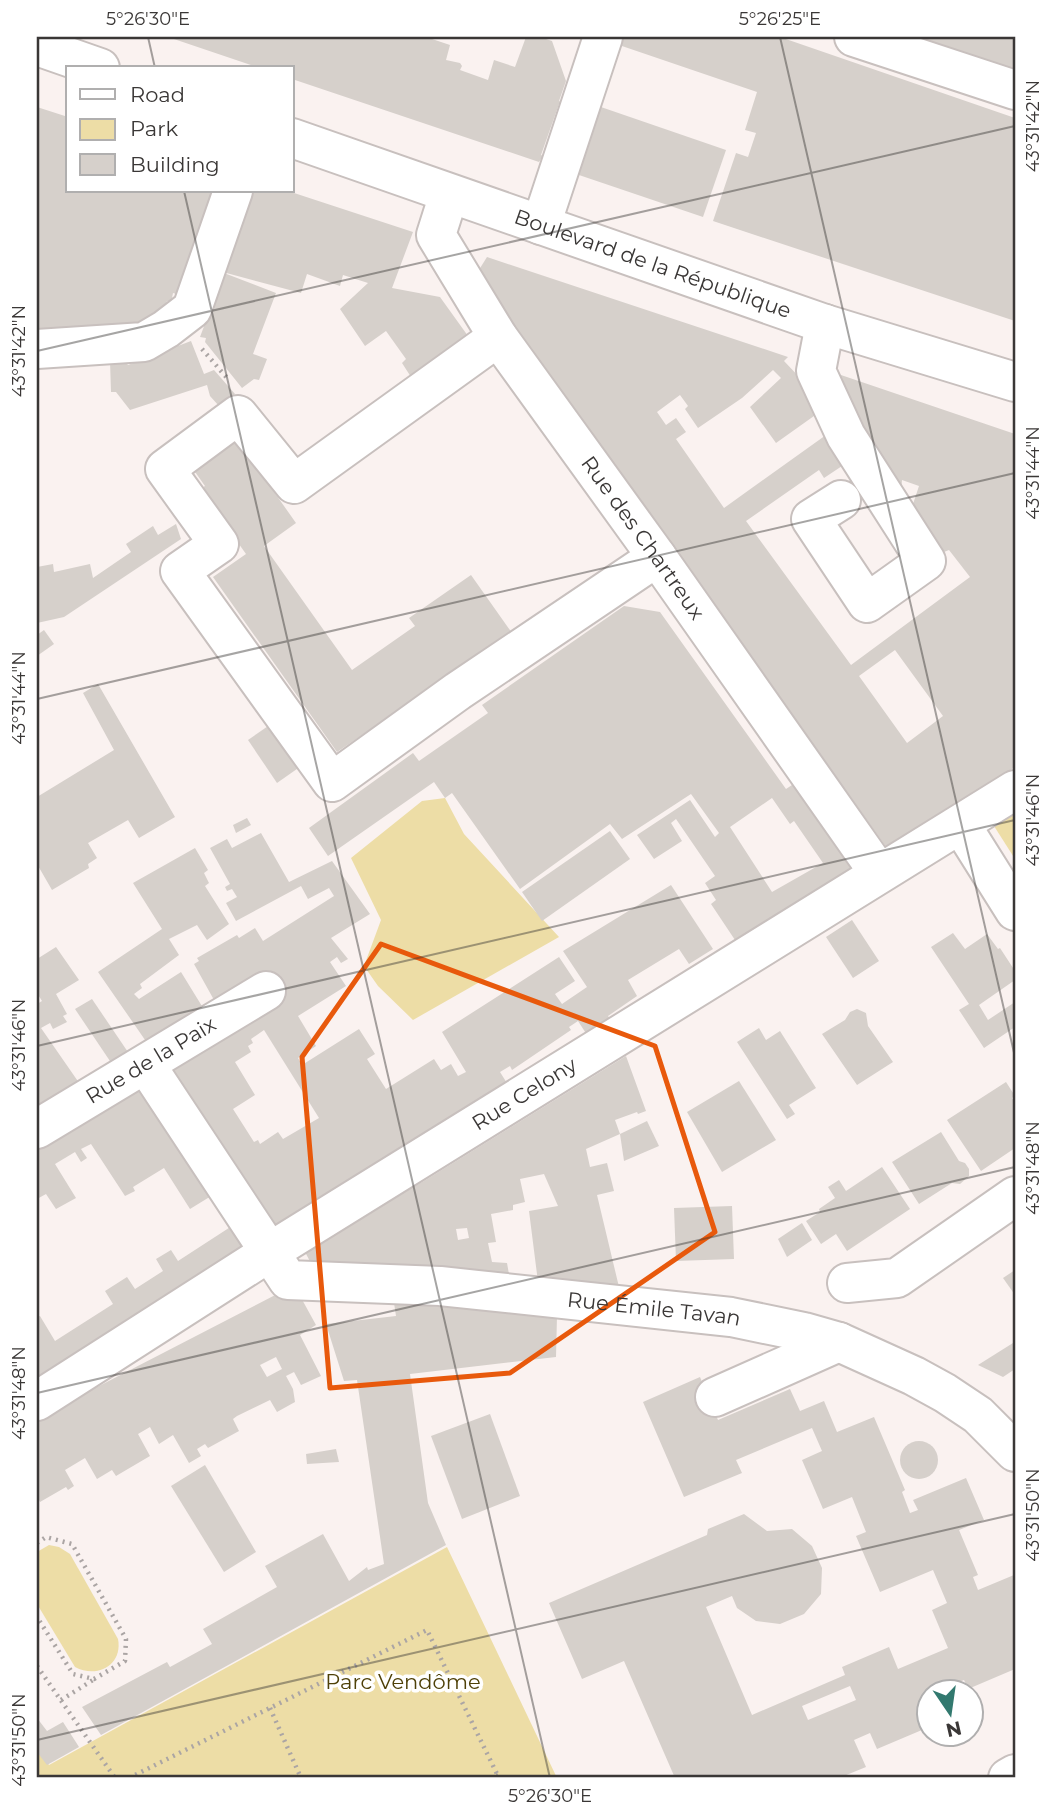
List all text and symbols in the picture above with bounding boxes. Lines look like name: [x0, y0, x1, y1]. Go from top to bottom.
text: 5°26'30"E: [106, 8, 190, 30]
text: 5°26'25"E: [739, 8, 821, 30]
legend: [66, 66, 294, 192]
text: 43°31'42"N: [1022, 80, 1044, 172]
text: Road: [130, 82, 185, 107]
text: Park: [130, 116, 178, 141]
text: Building: [130, 152, 220, 177]
street label: Boulevard de la République: [511, 204, 795, 323]
text: 43°31'42"N: [8, 305, 30, 397]
text: 43°31'44"N: [1022, 426, 1044, 520]
street label: Rue des Chartreux: [576, 451, 710, 624]
text: 43°31'44"N: [8, 651, 30, 745]
text: 43°31'46"N: [1022, 774, 1044, 866]
text: 43°31'46"N: [8, 999, 30, 1091]
street label: Rue de la Paix: [81, 1011, 220, 1109]
street label: Rue Celony: [467, 1051, 582, 1136]
text: 43°31'48"N: [1022, 1121, 1044, 1215]
street label: Rue Émile Tavan: [566, 1287, 743, 1331]
text: 43°31'48"N: [8, 1346, 30, 1440]
text: 43°31'50"N: [1022, 1468, 1044, 1562]
park label: Parc Vendôme: [325, 1669, 481, 1694]
north arrow: [916, 1678, 986, 1748]
text: 43°31'50"N: [8, 1693, 30, 1787]
text: N: [944, 1716, 964, 1742]
text: 5°26'30"E: [508, 1785, 592, 1807]

